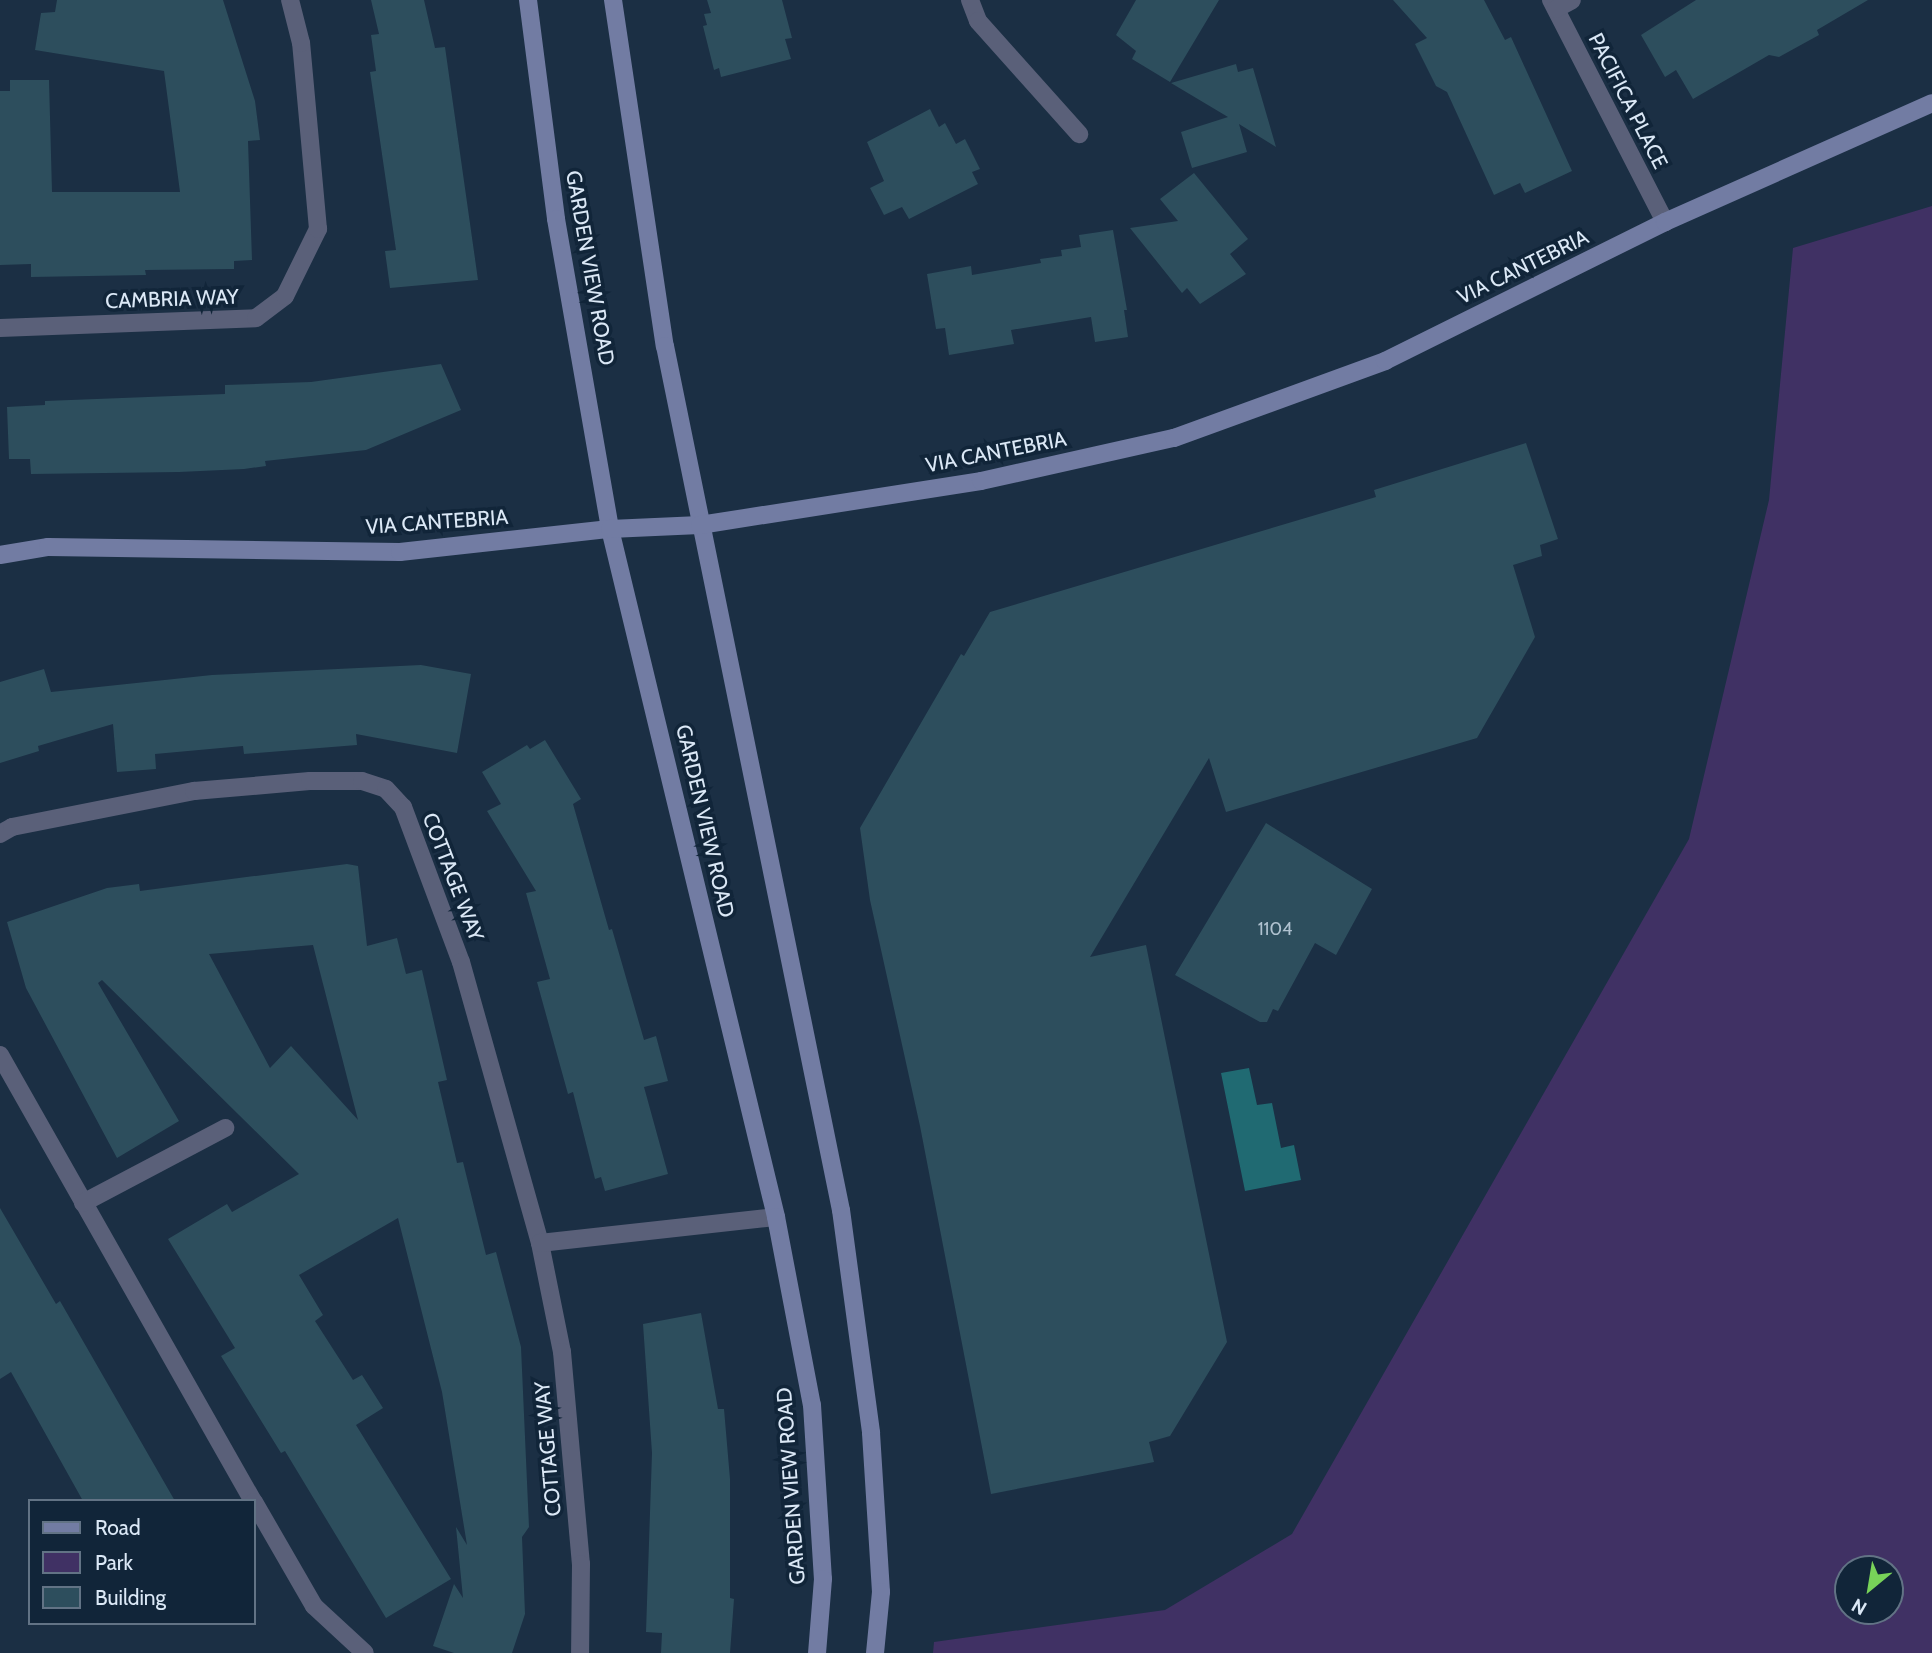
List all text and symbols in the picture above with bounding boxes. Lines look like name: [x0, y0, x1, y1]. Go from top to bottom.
street label: PACIFICA PLACE: [1583, 29, 1673, 173]
street label: GARDEN VIEW ROAD: [560, 169, 620, 367]
street label: VIA CANTEBRIA: [1453, 224, 1593, 310]
street label: CAMBRIA WAY: [105, 284, 239, 314]
street label: VIA CANTEBRIA: [924, 426, 1068, 478]
street label: VIA CANTEBRIA: [365, 504, 509, 540]
street label: GARDEN VIEW ROAD: [671, 722, 739, 920]
street label: COTTAGE WAY: [417, 809, 489, 945]
house number: 1104: [1258, 918, 1292, 940]
street label: COTTAGE WAY: [530, 1380, 566, 1518]
street label: GARDEN VIEW ROAD: [772, 1387, 810, 1585]
legend: [28, 1499, 256, 1625]
text: Road: [95, 1515, 141, 1540]
text: Park: [95, 1550, 133, 1575]
north arrow: [1834, 1555, 1904, 1625]
text: Building: [95, 1585, 166, 1610]
text: N: [1848, 1594, 1871, 1620]

